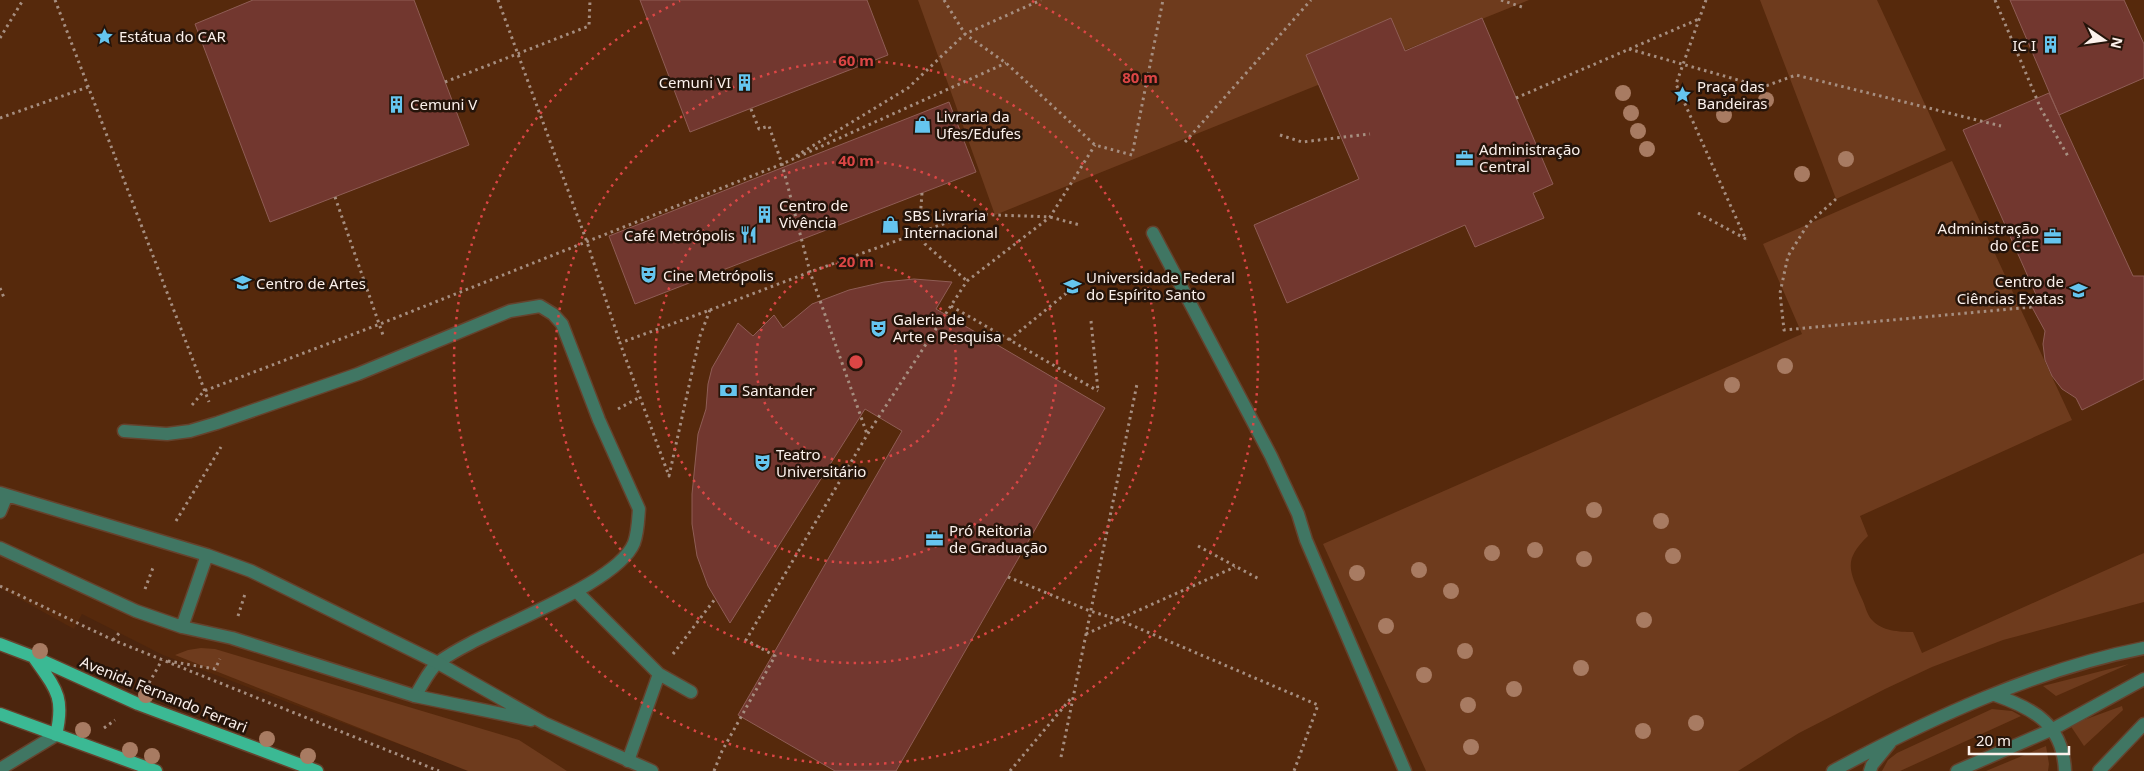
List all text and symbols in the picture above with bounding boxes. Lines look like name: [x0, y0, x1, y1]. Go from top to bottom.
north arrow: [2079, 15, 2129, 65]
place icon: Estátua do CAR: [95, 26, 115, 46]
place label: Estátua do CAR: [119, 26, 227, 46]
place label: IC I: [2012, 35, 2036, 55]
building icon: IC I: [2040, 35, 2060, 55]
text: N: [2107, 35, 2128, 51]
text: 60 m: [838, 50, 874, 70]
text: 80 m: [1122, 67, 1158, 87]
place label: Cemuni VI: [659, 72, 731, 92]
building icon: Cemuni VI: [735, 72, 755, 92]
place label: Praça das Bandeiras: [1697, 76, 1768, 113]
place icon: Praça das Bandeiras: [1673, 85, 1693, 105]
building icon: Cemuni V: [386, 94, 406, 114]
place label: Cemuni V: [410, 94, 477, 114]
place label: Livraria da Ufes/Edufes: [936, 106, 1021, 143]
shop icon: Livraria da Ufes/Edufes: [912, 115, 932, 135]
place label: Administração Central: [1479, 139, 1580, 176]
office icon: Administração Central: [1455, 148, 1475, 168]
text: 40 m: [838, 150, 874, 170]
place label: Centro de Vivência: [779, 195, 848, 232]
building icon: Centro de Vivência: [755, 204, 775, 224]
place label: SBS Livraria Internacional: [904, 205, 998, 242]
shop icon: SBS Livraria Internacional: [880, 214, 900, 234]
place label: Administração do CCE: [1938, 218, 2039, 255]
place label: Café Metrópolis: [624, 225, 735, 245]
restaurant icon: Café Metrópolis: [739, 225, 759, 245]
office icon: Administração do CCE: [2043, 227, 2063, 247]
text: 20 m: [838, 251, 874, 271]
theatre icon: Cine Metrópolis: [639, 265, 659, 285]
place label: Cine Metrópolis: [663, 265, 774, 285]
place label: Universidade Federal do Espírito Santo: [1086, 267, 1235, 304]
place label: Centro de Ciências Exatas: [1957, 271, 2064, 308]
school or university icon: Centro de Artes: [232, 273, 252, 293]
place label: Centro de Artes: [256, 273, 366, 293]
school or university icon: Universidade Federal do Espírito Santo: [1062, 276, 1082, 296]
school or university icon: Centro de Ciências Exatas: [2068, 280, 2088, 300]
place label: Galeria de Arte e Pesquisa: [893, 309, 1002, 346]
theatre icon: Galeria de Arte e Pesquisa: [869, 318, 889, 338]
centre of rings: [847, 353, 865, 371]
bank icon: Santander: [718, 380, 738, 400]
place label: Santander: [742, 380, 815, 400]
place label: Teatro Universitário: [776, 444, 866, 481]
theatre icon: Teatro Universitário: [752, 453, 772, 473]
place label: Pró Reitoria de Graduação: [949, 520, 1047, 557]
office icon: Pró Reitoria de Graduação: [925, 529, 945, 549]
street label: Avenida Fernando Ferrari: [77, 651, 251, 737]
scale bar: [1969, 724, 2069, 756]
text: 20 m: [1976, 730, 2011, 750]

